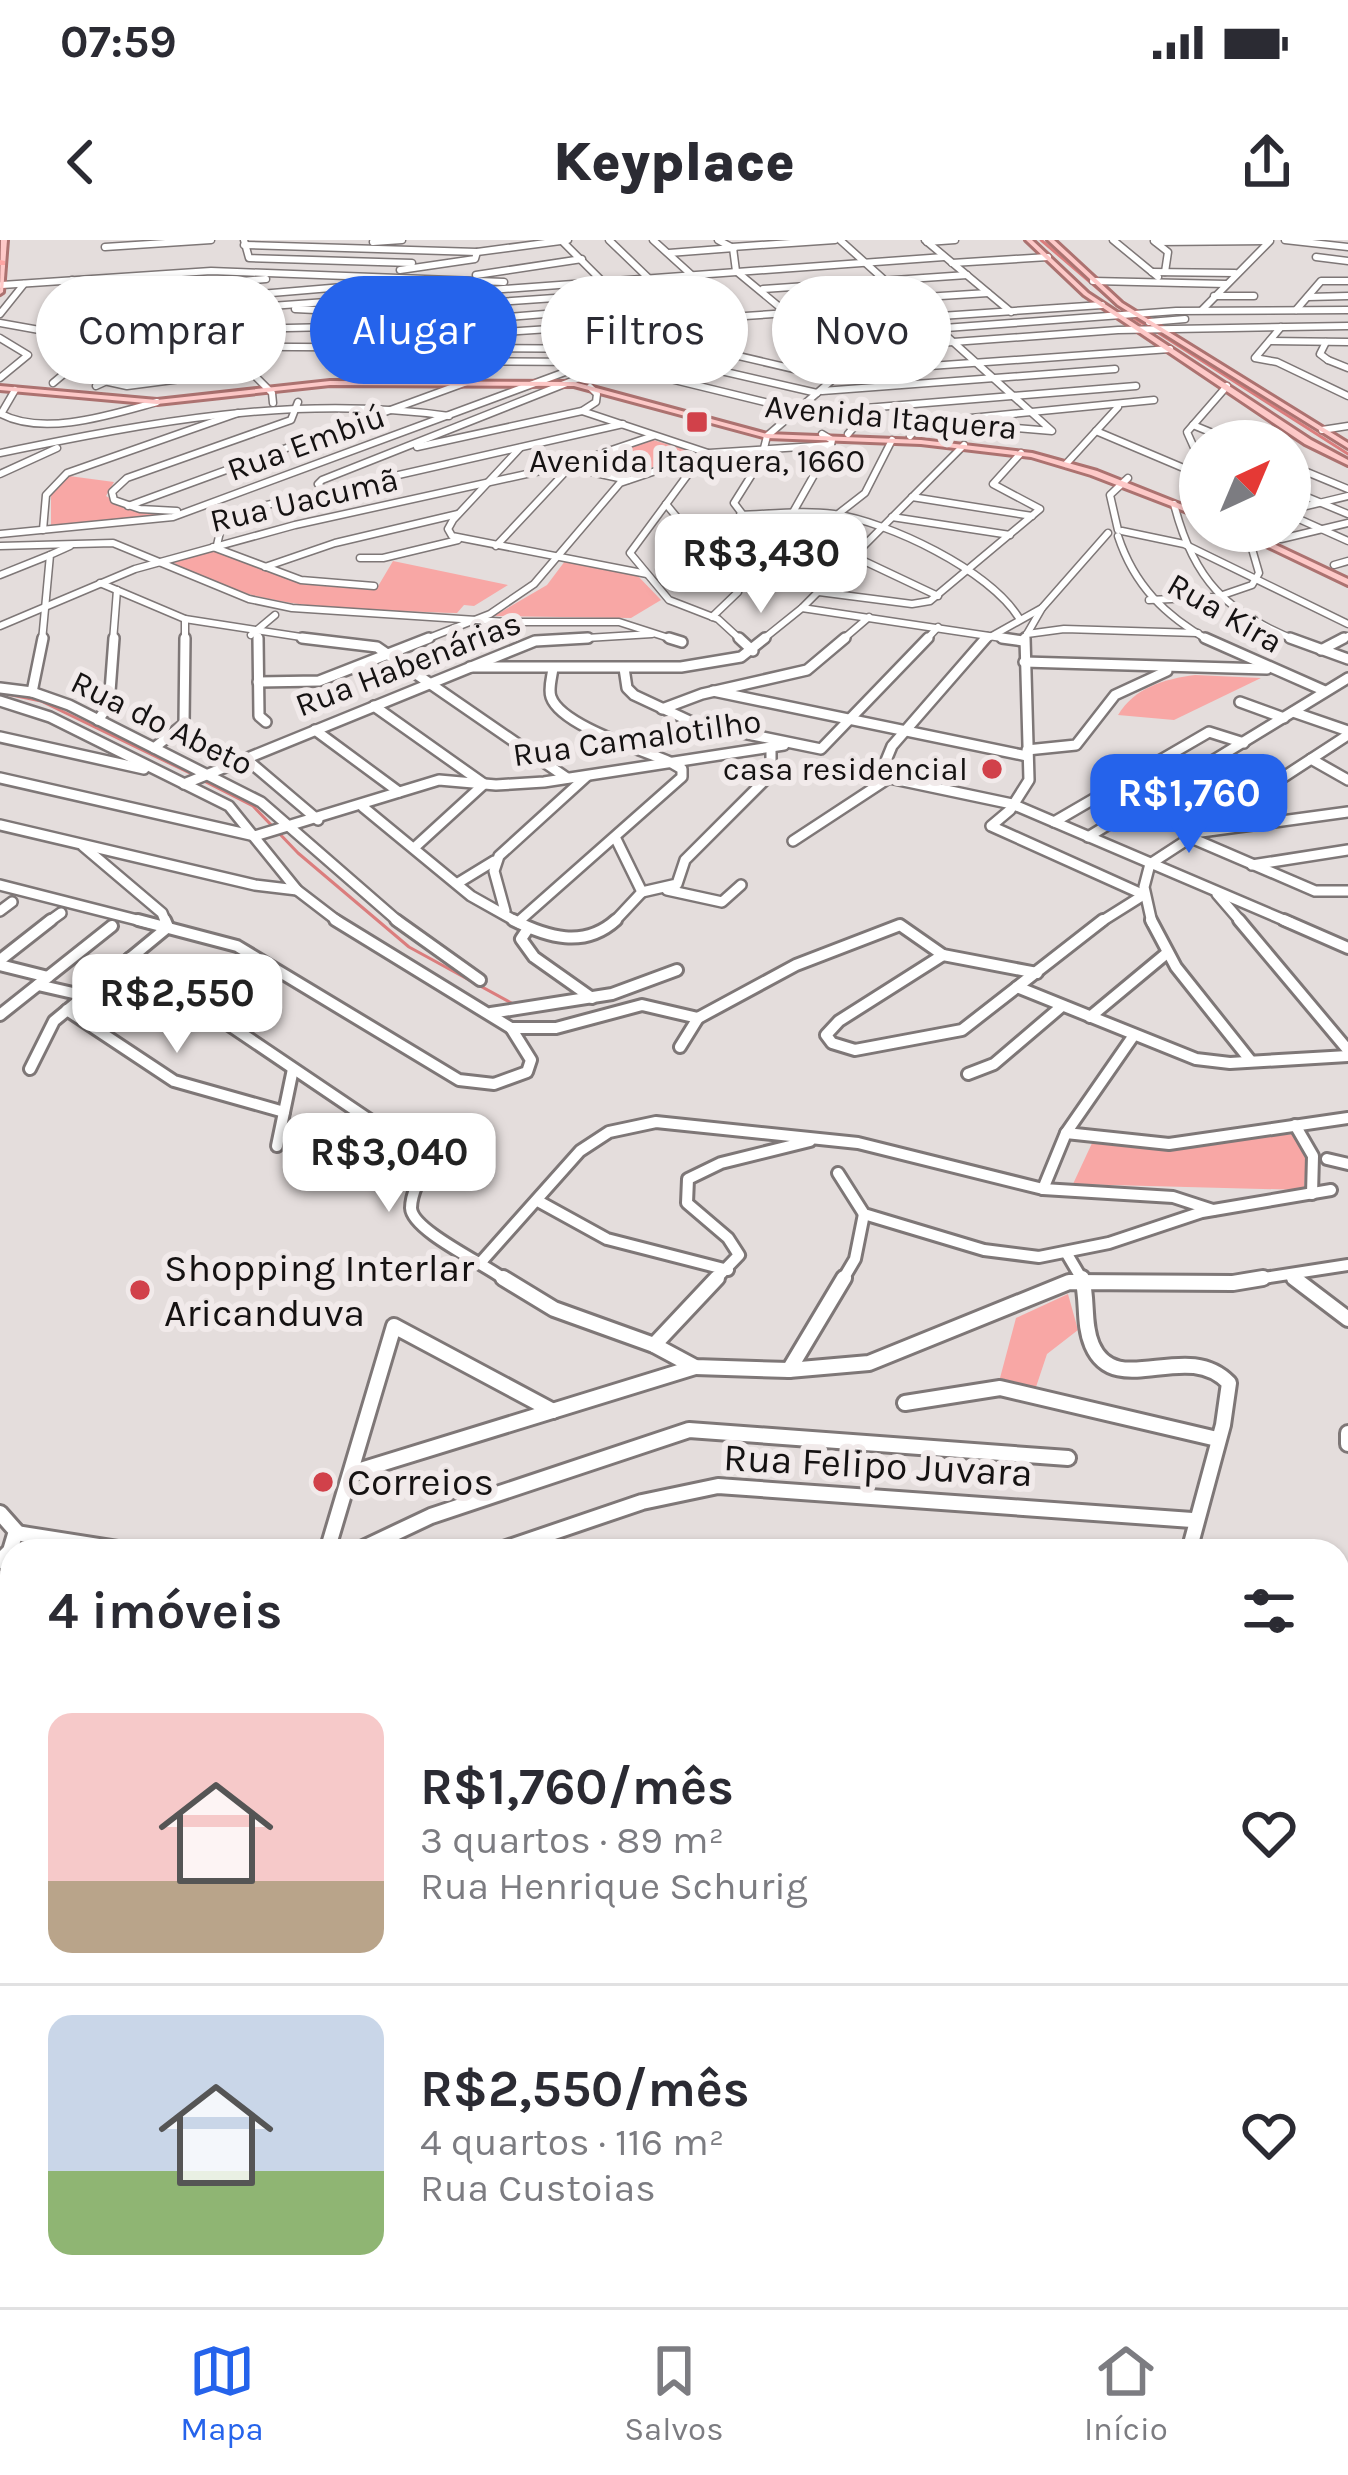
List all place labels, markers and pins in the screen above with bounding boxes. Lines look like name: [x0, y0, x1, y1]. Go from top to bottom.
marker: Avenida Itaquera, 1660: [684, 409, 710, 435]
place label: Avenida Itaquera, 1660: [529, 442, 865, 480]
pin: R$3,430: [650, 514, 872, 616]
place label: casa residencial: [723, 750, 968, 788]
pin: R$1,760: [1078, 754, 1300, 856]
marker: casa residencial: [979, 756, 1005, 782]
pin: R$2,550: [66, 954, 288, 1056]
pin: R$3,040: [278, 1113, 500, 1215]
place label: Shopping Interlar Aricanduva: [164, 1245, 475, 1336]
marker: Shopping Interlar Aricanduva: [127, 1277, 153, 1303]
place label: Correios: [347, 1459, 494, 1505]
marker: Correios: [310, 1469, 336, 1495]

